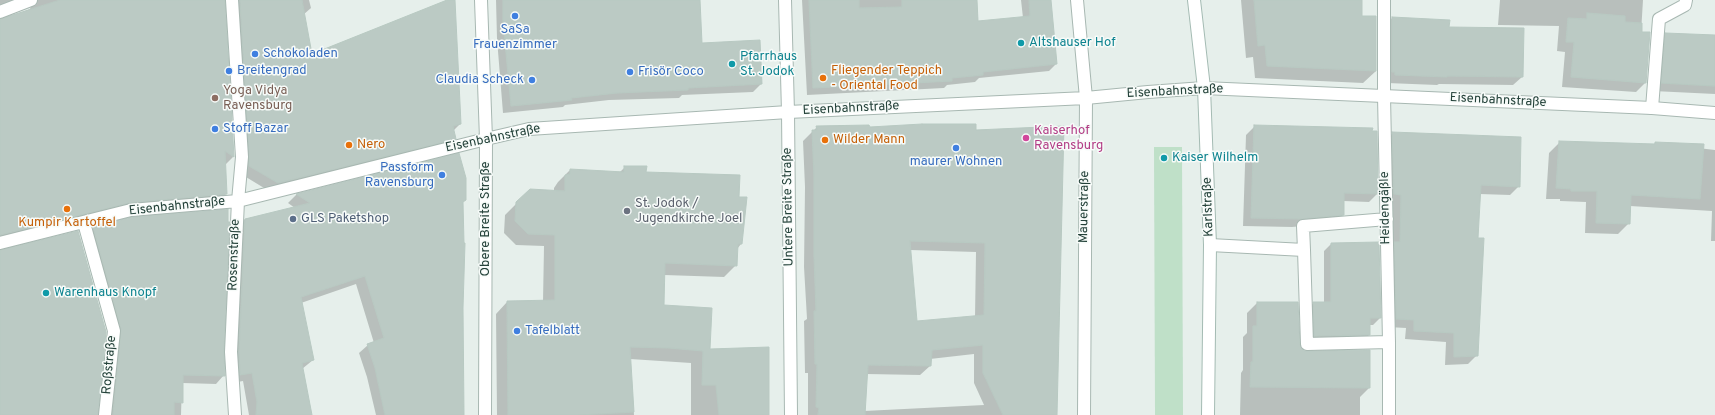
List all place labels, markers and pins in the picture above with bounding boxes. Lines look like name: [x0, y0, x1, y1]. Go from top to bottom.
marker: SaSa Frauenzimmer: [510, 11, 520, 21]
place label: SaSa Frauenzimmer: [473, 22, 557, 53]
place label: Altshauser Hof: [1029, 35, 1115, 51]
marker: Altshauser Hof: [1016, 38, 1026, 48]
place label: Schokoladen: [263, 46, 338, 62]
marker: Schokoladen: [250, 49, 260, 59]
place label: Pfarrhaus St. Jodok: [740, 49, 797, 80]
marker: Pfarrhaus St. Jodok: [727, 59, 737, 69]
place label: Breitengrad: [237, 63, 307, 79]
place label: Fliegender Teppich - Oriental Food: [831, 63, 942, 94]
place label: Frisör Coco: [638, 64, 704, 80]
marker: Breitengrad: [224, 66, 234, 76]
marker: Frisör Coco: [625, 67, 635, 77]
place label: Claudia Scheck: [435, 72, 524, 88]
marker: Fliegender Teppich - Oriental Food: [818, 73, 828, 83]
marker: Claudia Scheck: [527, 75, 537, 85]
place label: Yoga Vidya Ravensburg: [223, 83, 292, 114]
marker: Yoga Vidya Ravensburg: [210, 93, 220, 103]
place label: Stoff Bazar: [223, 121, 289, 137]
place label: Kaiserhof Ravensburg: [1034, 123, 1103, 154]
marker: Stoff Bazar: [210, 124, 220, 134]
place label: Wilder Mann: [833, 132, 905, 148]
marker: Kaiserhof Ravensburg: [1021, 133, 1031, 143]
marker: Wilder Mann: [820, 135, 830, 145]
place label: Nero: [357, 137, 385, 153]
marker: Nero: [344, 140, 354, 150]
marker: maurer Wohnen: [951, 143, 961, 153]
place label: Kaiser Wilhelm: [1172, 150, 1258, 166]
marker: Kaiser Wilhelm: [1159, 153, 1169, 163]
place label: maurer Wohnen: [910, 154, 1002, 170]
place label: Passform Ravensburg: [365, 160, 434, 191]
marker: Passform Ravensburg: [437, 170, 447, 180]
place label: St. Jodok / Jugendkirche Joel: [635, 196, 743, 227]
marker: Kumpir Kartoffel: [62, 204, 72, 214]
marker: St. Jodok / Jugendkirche Joel: [622, 206, 632, 216]
place label: GLS Paketshop: [301, 211, 389, 227]
marker: GLS Paketshop: [288, 214, 298, 224]
place label: Kumpir Kartoffel: [18, 215, 116, 231]
place label: Warenhaus Knopf: [54, 285, 156, 301]
marker: Warenhaus Knopf: [41, 288, 51, 298]
place label: Tafelblatt: [525, 323, 580, 339]
marker: Tafelblatt: [512, 326, 522, 336]

